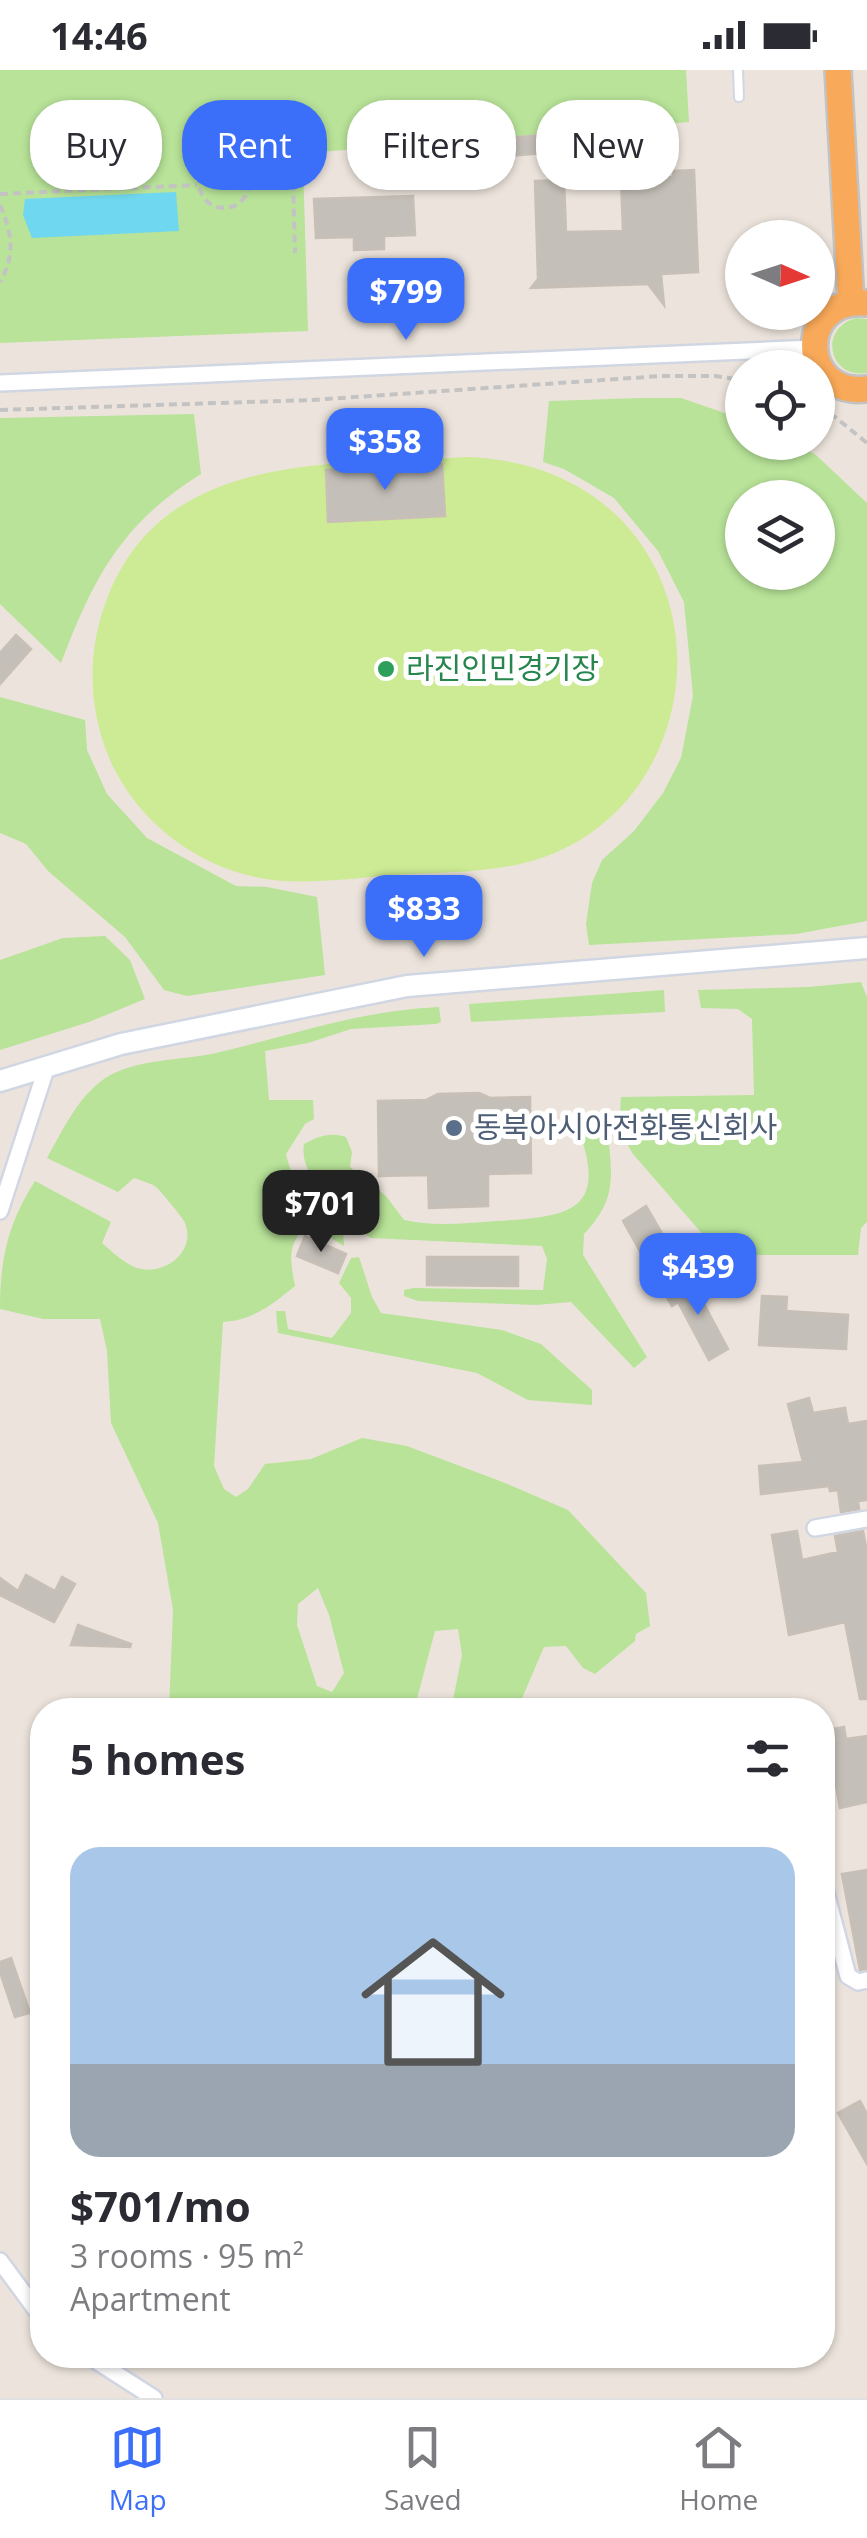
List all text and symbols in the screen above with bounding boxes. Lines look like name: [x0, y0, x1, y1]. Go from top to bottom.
text: 14:46: [50, 9, 148, 61]
chip: Buy: [30, 100, 162, 190]
chip: Rent: [182, 100, 327, 190]
chip: Filters: [347, 100, 516, 190]
chip: New: [536, 100, 679, 190]
north arrow: [725, 220, 835, 330]
map controls: [725, 220, 835, 590]
pin: $799: [347, 258, 465, 343]
text: $799: [369, 269, 443, 312]
button: locate: [725, 350, 835, 460]
pin: $358: [326, 408, 444, 493]
text: $358: [348, 419, 422, 462]
button: layers: [725, 480, 835, 590]
place label: 라진인민경기장: [406, 647, 599, 688]
marker: 라진인민경기장: [375, 658, 397, 680]
pin: $833: [365, 875, 483, 960]
text: $833: [387, 886, 461, 929]
place label: 동북아시아전화통신회사: [474, 1106, 778, 1147]
marker: 동북아시아전화통신회사: [443, 1117, 465, 1139]
pin: $701: [262, 1170, 380, 1255]
text: $701: [284, 1181, 358, 1224]
pin: $439: [639, 1233, 757, 1318]
text: $439: [661, 1244, 735, 1287]
text: 5 homes: [70, 1730, 245, 1787]
icon: filters: [740, 1731, 795, 1786]
icon: home: [343, 1912, 523, 2092]
text: $701/mo: [70, 2177, 251, 2234]
text: 3 rooms · 95 m²: [70, 2234, 304, 2277]
text: Apartment: [70, 2277, 231, 2320]
tab: Map: [109, 2420, 167, 2518]
tab: Saved: [384, 2420, 462, 2518]
tab: Home: [679, 2420, 758, 2518]

